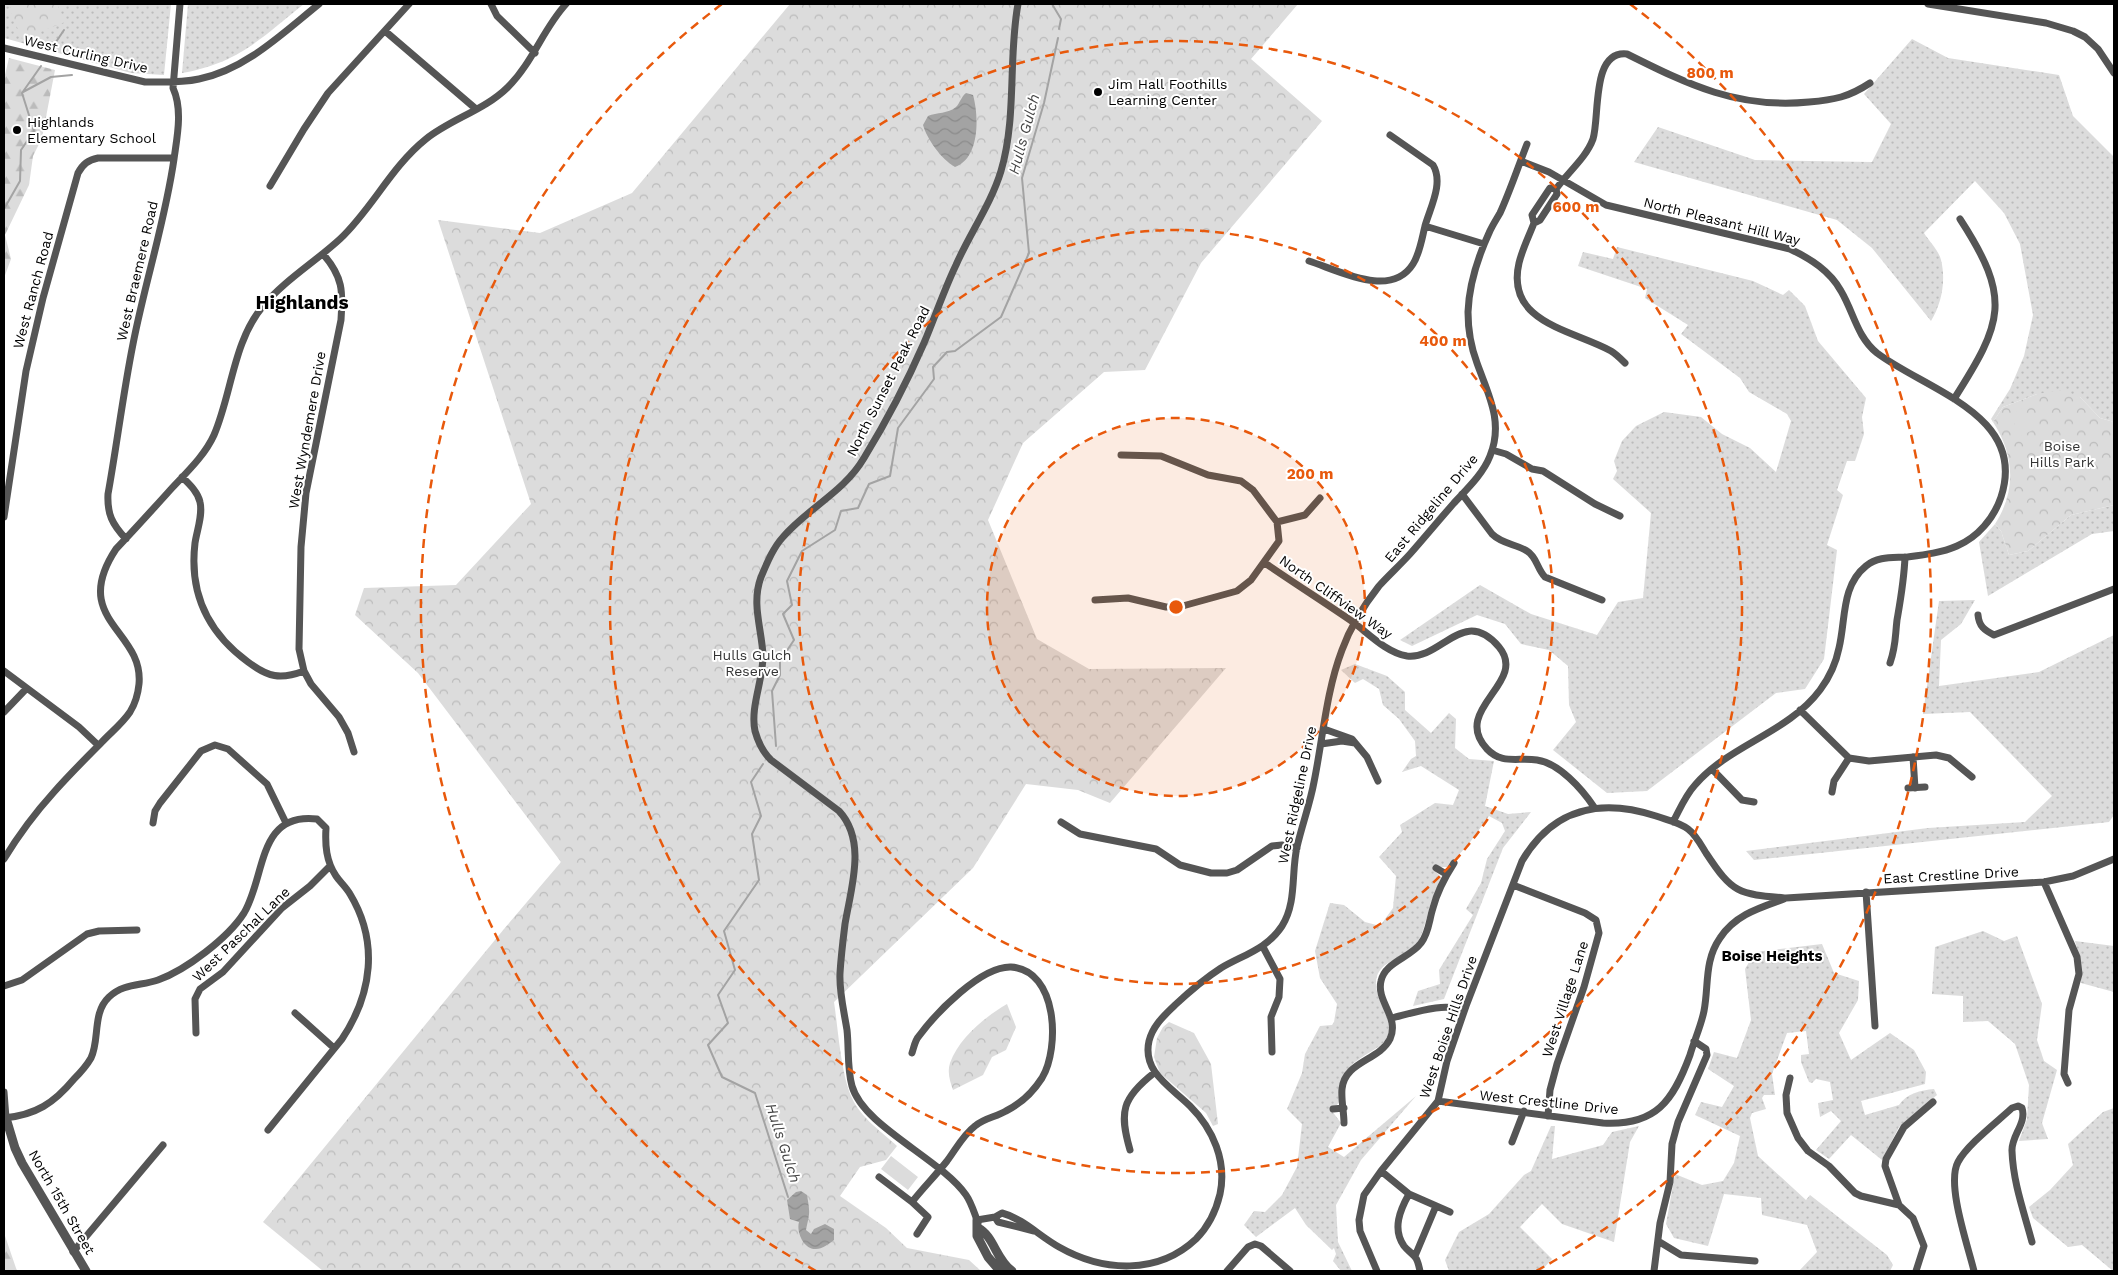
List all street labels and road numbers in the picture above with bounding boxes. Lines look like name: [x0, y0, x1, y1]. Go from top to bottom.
street label: West Curling Drive: [22, 32, 150, 76]
street label: North Pleasant Hill Way: [1642, 194, 1803, 248]
street label: West Braemere Road: [113, 199, 161, 343]
street label: West Ranch Road: [10, 230, 56, 350]
street label: North Sunset Peak Road: [843, 303, 933, 459]
street label: West Wyndemere Drive: [285, 350, 329, 510]
street label: East Ridgeline Drive: [1381, 451, 1481, 565]
street label: North Cliffview Way: [1276, 552, 1396, 642]
street label: West Ridgeline Drive: [1275, 725, 1319, 865]
street label: East Crestline Drive: [1883, 863, 2019, 887]
street label: West Paschal Lane: [189, 883, 293, 985]
street label: West Village Lane: [1539, 939, 1591, 1059]
street label: West Boise Hills Drive: [1416, 953, 1480, 1101]
street label: West Crestline Drive: [1479, 1087, 1619, 1117]
street label: North 15th Street: [26, 1147, 98, 1257]

